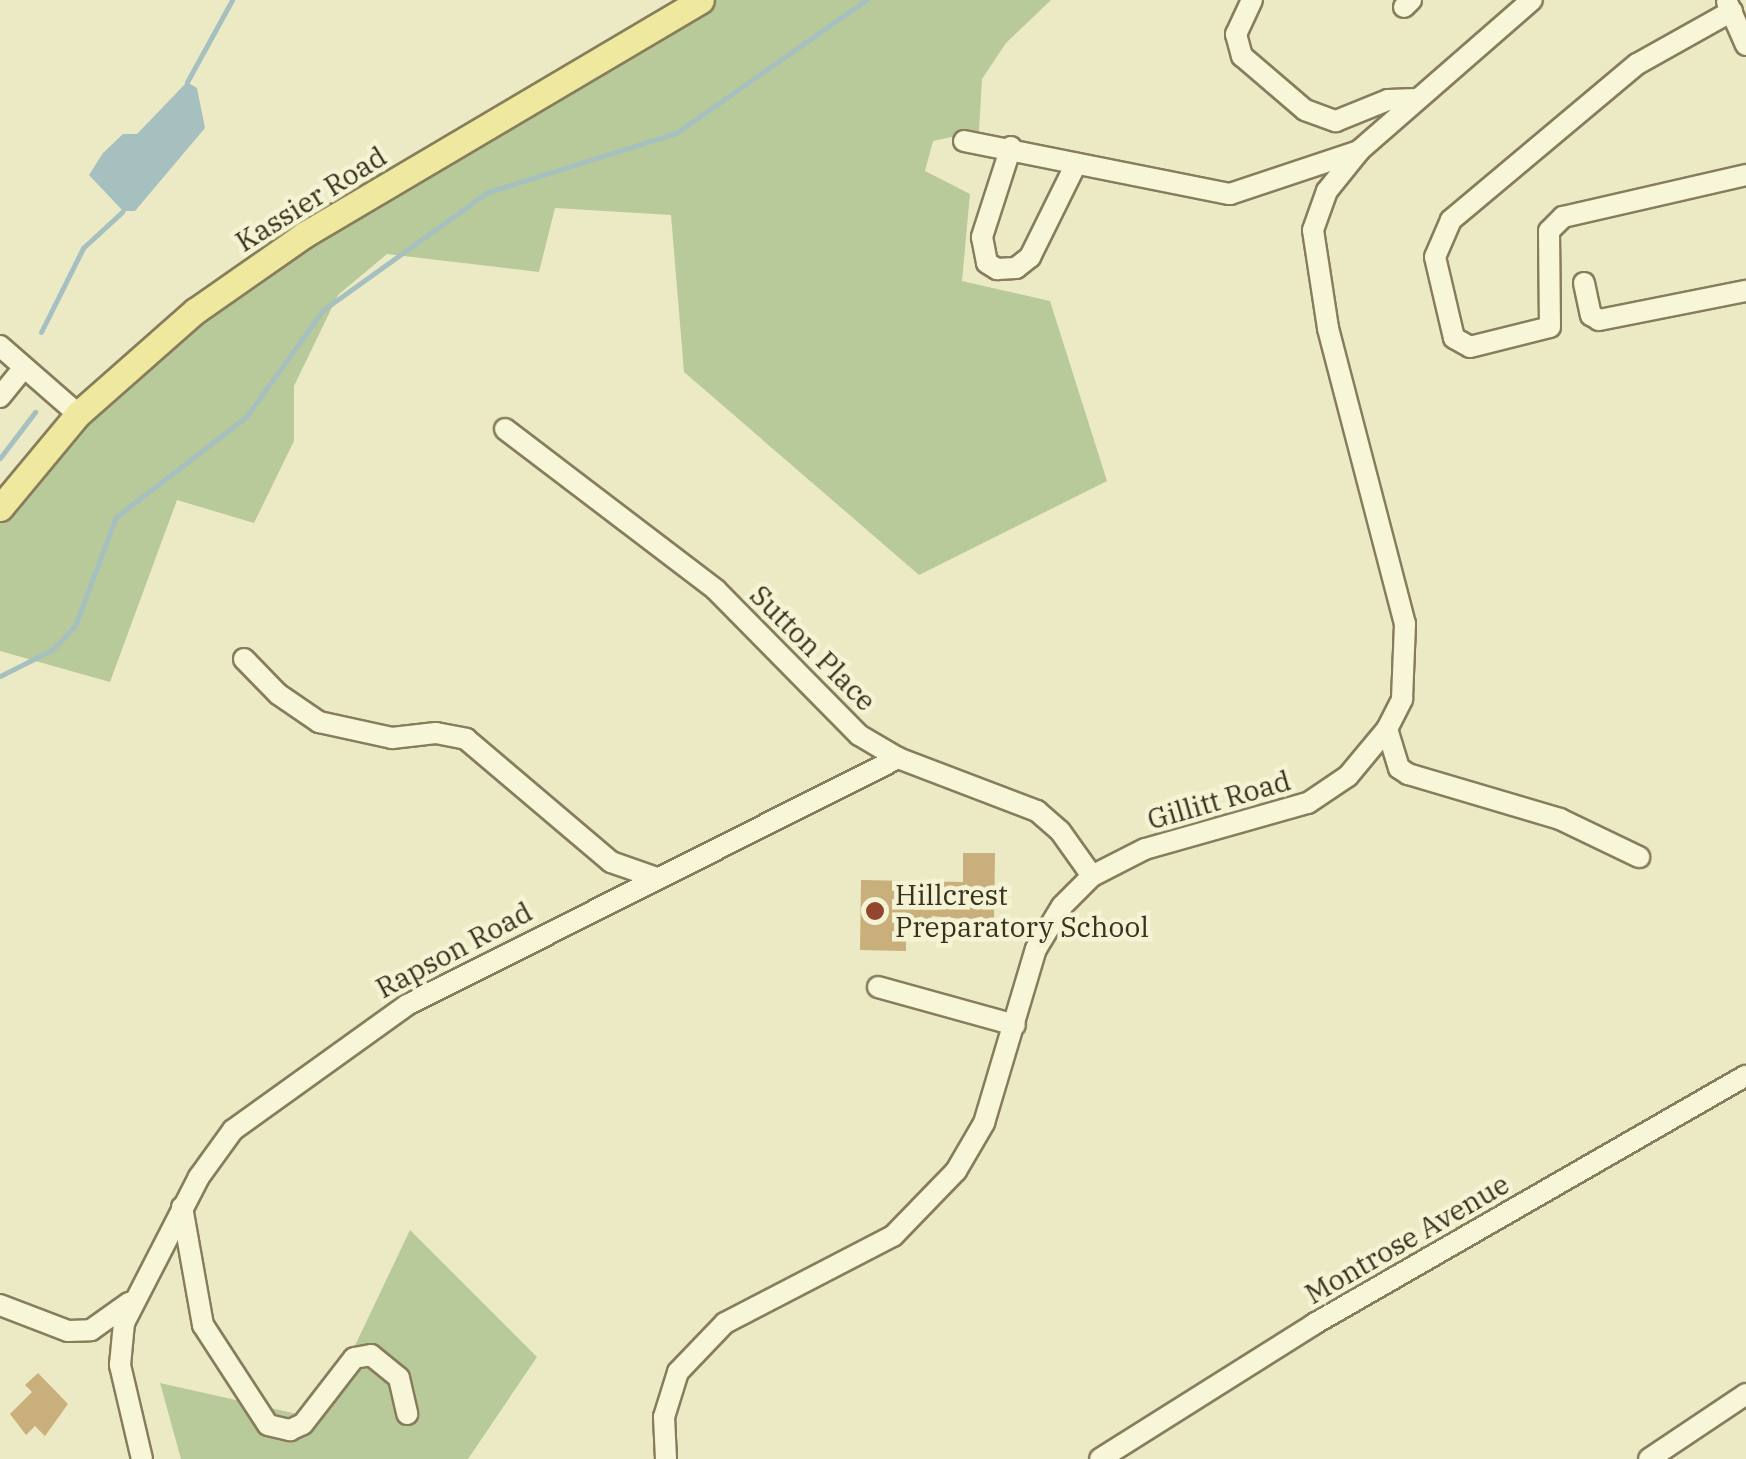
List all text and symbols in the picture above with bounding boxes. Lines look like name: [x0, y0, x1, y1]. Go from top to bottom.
street label: Kassier Road: [229, 139, 393, 259]
street label: Sutton Place: [743, 578, 883, 718]
street label: Gillitt Road: [1144, 764, 1294, 836]
place label: Hillcrest Preparatory School: [895, 878, 1149, 944]
street label: Rapson Road: [370, 895, 538, 1005]
marker: Hillcrest Preparatory School: [864, 900, 886, 922]
street label: Montrose Avenue: [1299, 1167, 1515, 1311]

